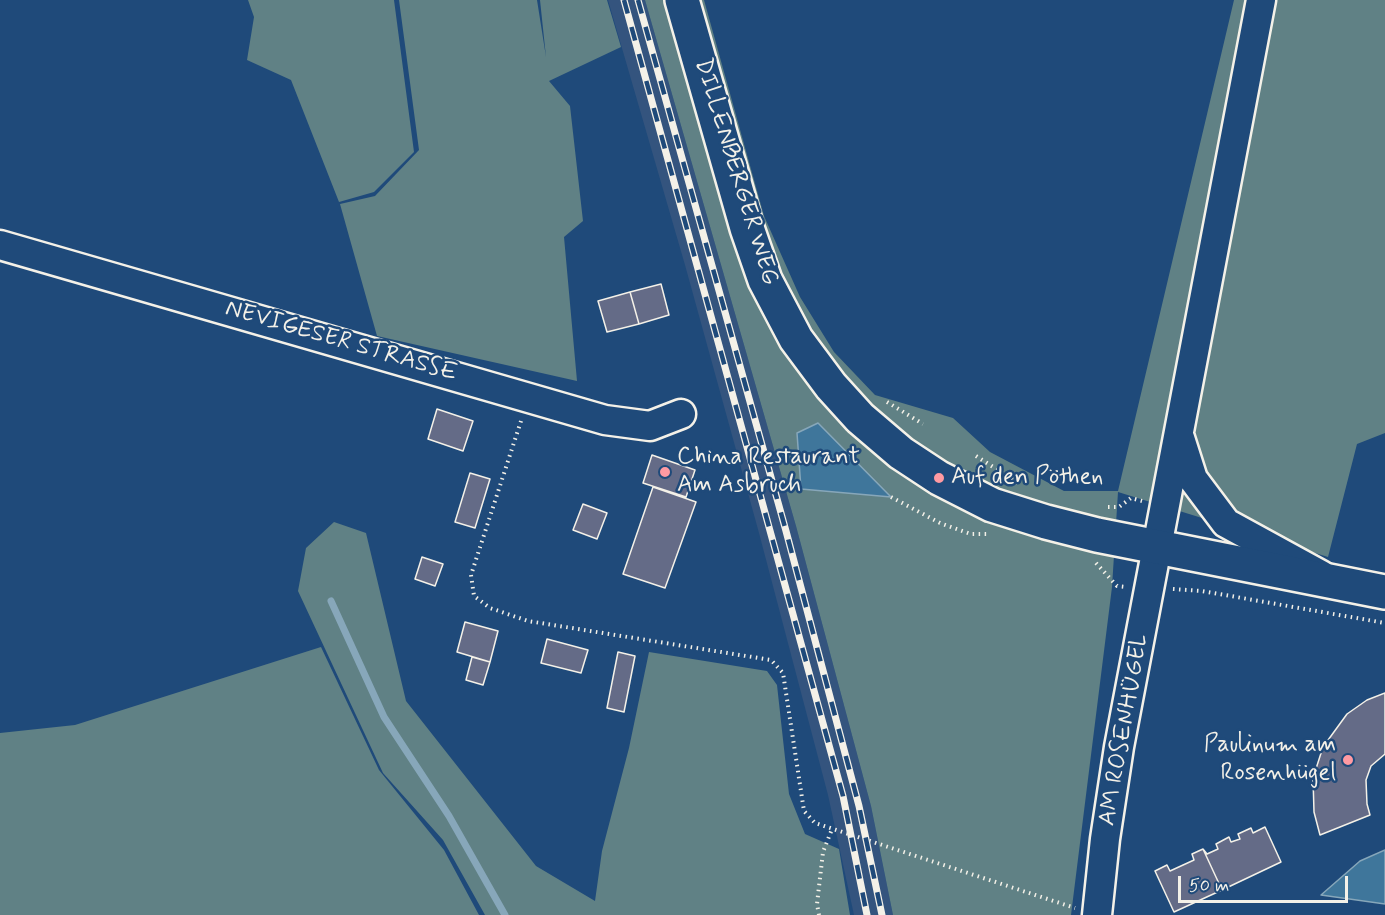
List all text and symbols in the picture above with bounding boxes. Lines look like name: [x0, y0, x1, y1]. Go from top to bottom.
street label: DILLENBERGER WEG: [687, 55, 783, 289]
street label: NEVIGESER STRASSE: [222, 295, 460, 389]
place label: China Restaurant Am Asbruch: [677, 444, 860, 500]
place label: Auf den Pöthen: [951, 464, 1103, 492]
marker: China Restaurant Am Asbruch: [658, 465, 672, 479]
marker: Auf den Pöthen: [932, 471, 946, 485]
street label: AM ROSENHÜGEL: [1094, 632, 1156, 828]
place label: Paulinum am Rosenhügel: [1204, 732, 1336, 788]
marker: Paulinum am Rosenhügel: [1341, 753, 1355, 767]
scale bar: [1181, 864, 1350, 902]
text: 50 m: [1189, 874, 1229, 898]

